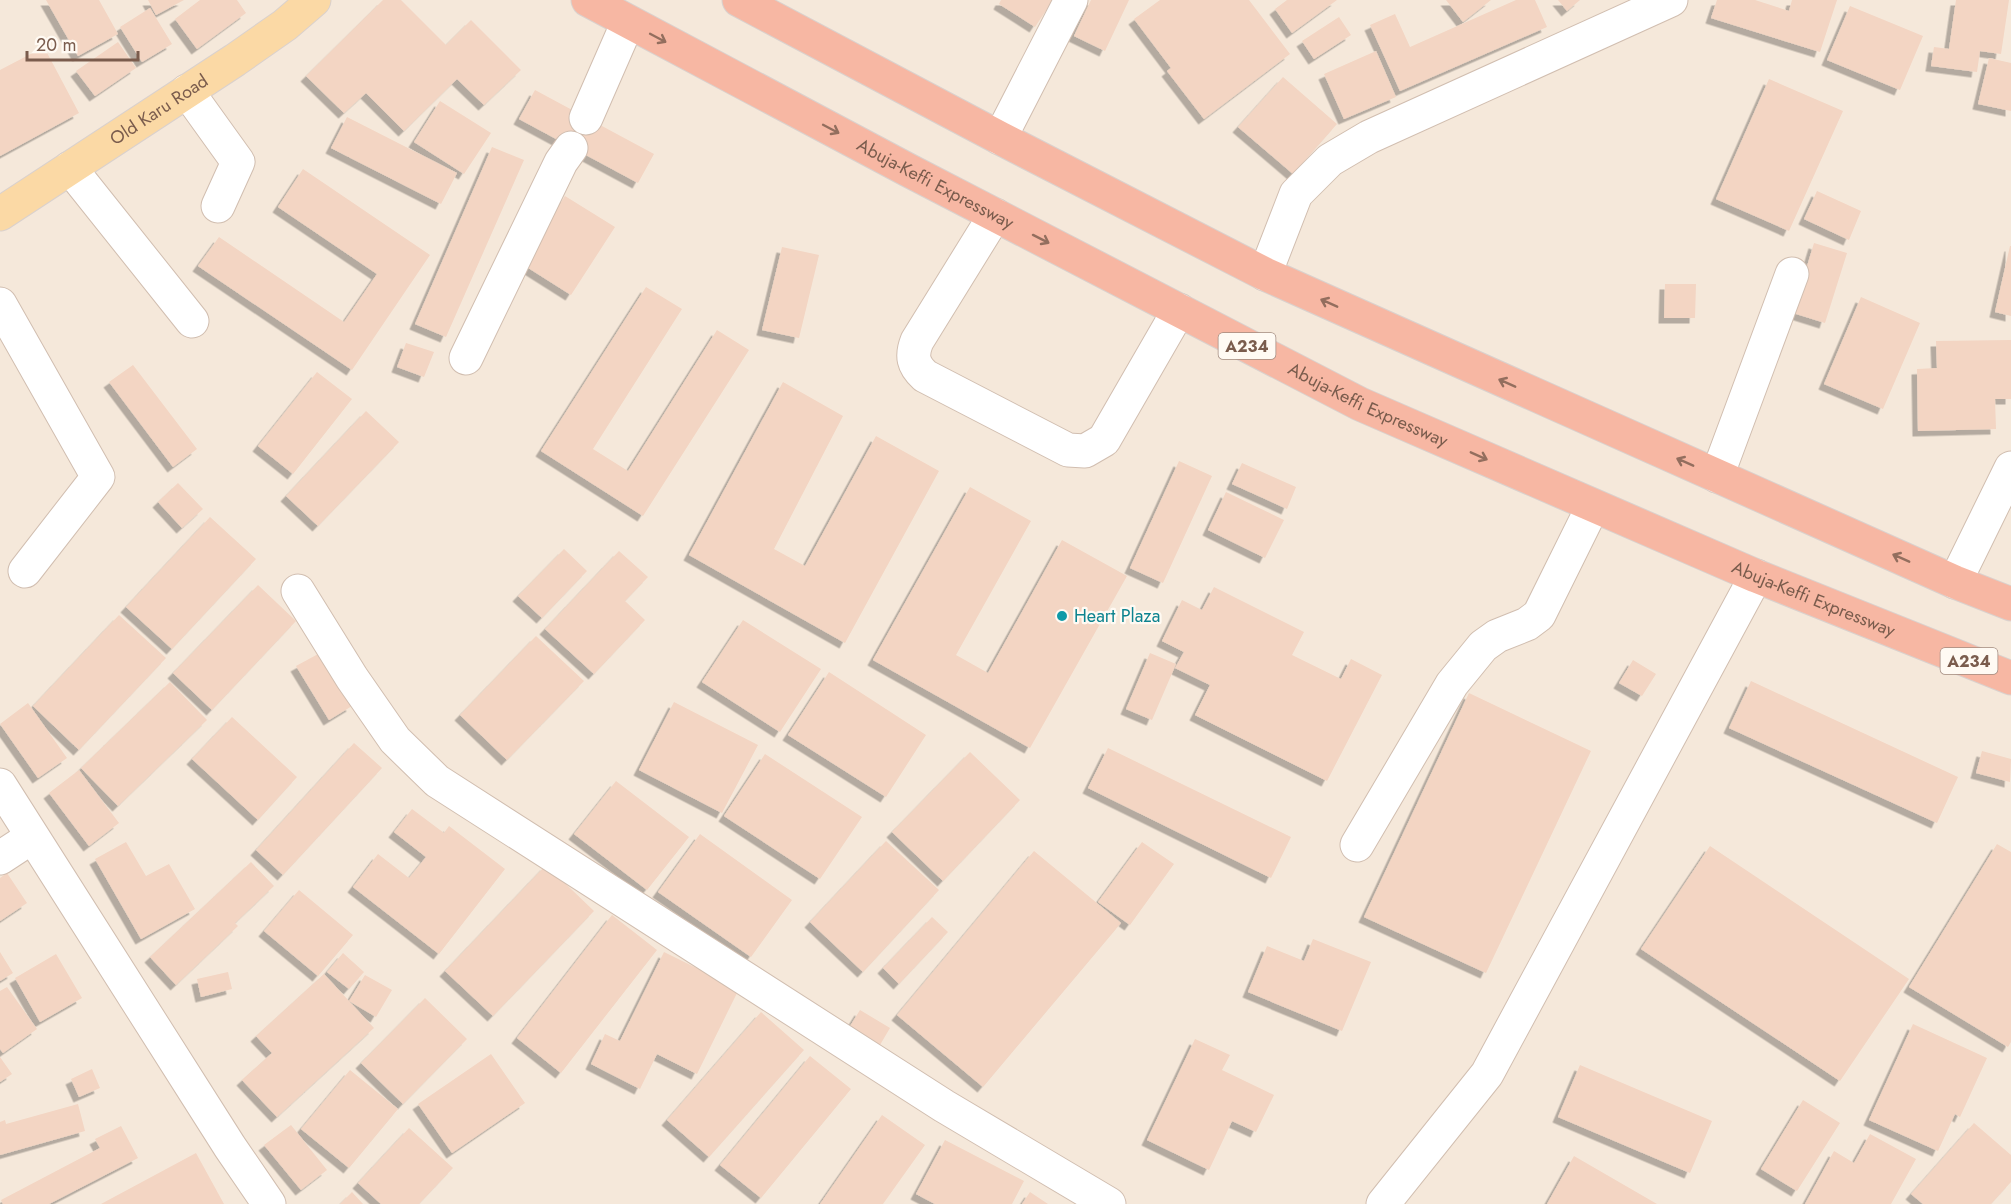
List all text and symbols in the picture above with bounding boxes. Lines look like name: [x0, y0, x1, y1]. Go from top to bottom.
scale bar: [27, 24, 138, 62]
text: 20 m: [36, 32, 76, 58]
one-way arrow: [649, 32, 666, 44]
street label: Old Karu Road: [105, 68, 213, 152]
one-way arrow: [821, 124, 839, 135]
street label: Abuja-Keffi Expressway: [852, 132, 1019, 236]
one-way arrow: [1031, 234, 1049, 245]
one-way arrow: [1320, 296, 1338, 308]
road number: A234: [1218, 333, 1276, 359]
street label: Abuja-Keffi Expressway: [1284, 356, 1452, 454]
one-way arrow: [1498, 376, 1516, 388]
one-way arrow: [1469, 451, 1487, 462]
one-way arrow: [1676, 456, 1694, 467]
one-way arrow: [1893, 552, 1911, 563]
street label: Abuja-Keffi Expressway: [1728, 554, 1899, 643]
place label: Heart Plaza: [1074, 603, 1160, 629]
marker: Heart Plaza: [1055, 609, 1069, 623]
road number: A234: [1940, 648, 1998, 674]

